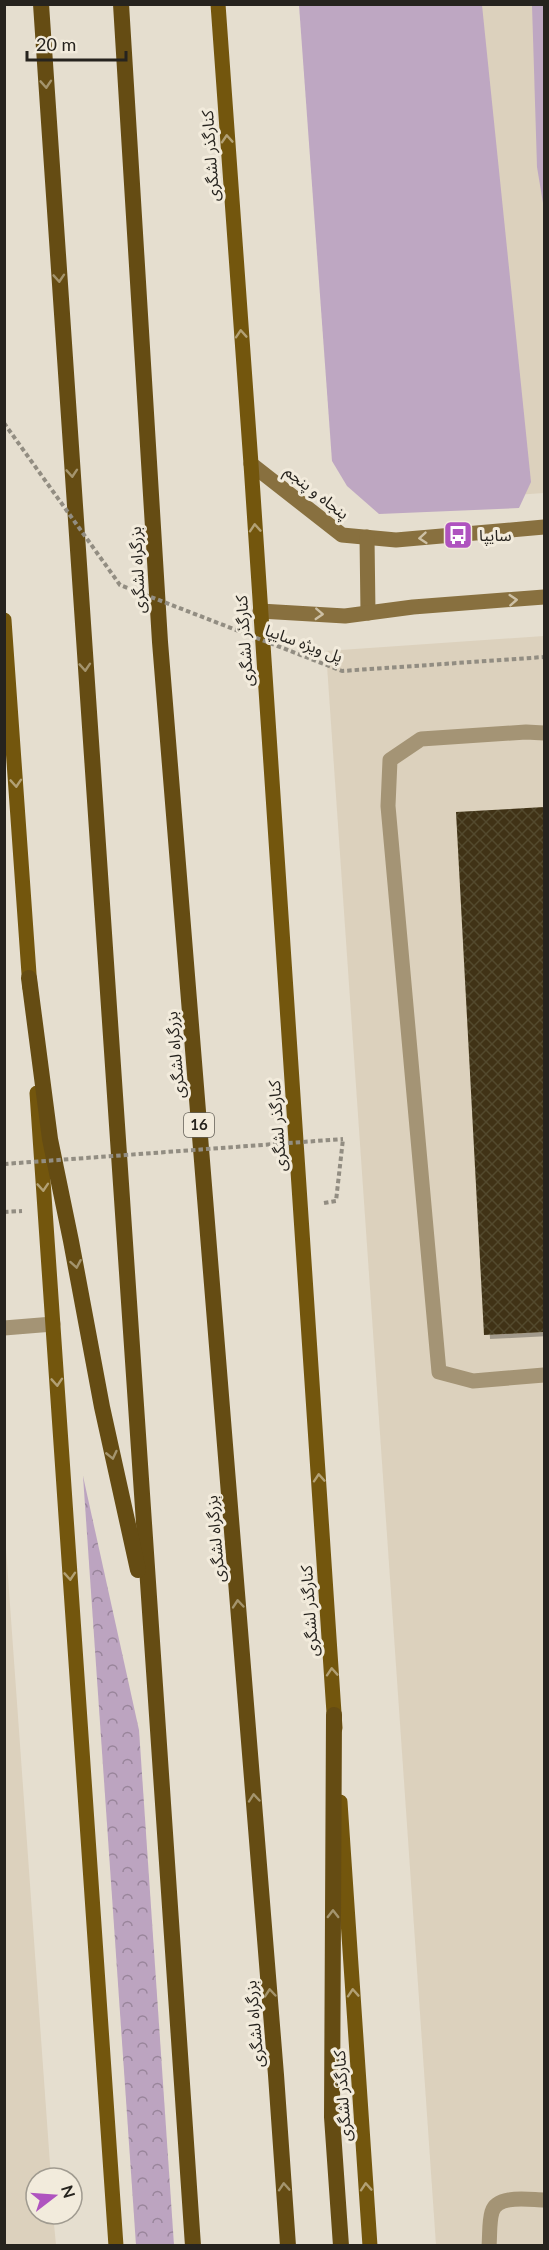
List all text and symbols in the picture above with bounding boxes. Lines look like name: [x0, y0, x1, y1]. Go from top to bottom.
scale bar: [27, 24, 126, 62]
text: 20 m: [36, 33, 76, 55]
one-way arrow: [39, 79, 52, 88]
street label: کنارگذر لشگری: [197, 109, 223, 202]
one-way arrow: [221, 135, 234, 144]
one-way arrow: [53, 274, 66, 283]
one-way arrow: [235, 329, 248, 338]
street label: پنجاه و پنجم: [279, 461, 353, 526]
one-way arrow: [66, 468, 79, 477]
bus stop icon: سایپا: [442, 519, 474, 551]
one-way arrow: [248, 524, 261, 533]
place label: سایپا: [479, 525, 512, 546]
street label: بزرگراه لشگری: [125, 526, 149, 614]
one-way arrow: [419, 531, 428, 544]
one-way arrow: [508, 593, 517, 606]
street label: کنارگذر لشگری: [231, 594, 257, 687]
one-way arrow: [314, 608, 323, 621]
street label: پل ویژه سایپا: [262, 620, 346, 667]
one-way arrow: [79, 663, 92, 672]
one-way arrow: [9, 779, 22, 788]
street label: بزرگراه لشگری: [161, 1011, 189, 1099]
street label: کنارگذر لشگری: [264, 1079, 290, 1172]
road number: 16: [184, 1113, 214, 1137]
one-way arrow: [37, 1183, 50, 1192]
one-way arrow: [69, 1259, 81, 1268]
one-way arrow: [50, 1377, 63, 1386]
one-way arrow: [105, 1450, 118, 1460]
one-way arrow: [312, 1473, 325, 1482]
street label: بزرگراه لشگری: [201, 1495, 229, 1583]
street label: کنارگذر لشگری: [296, 1564, 322, 1657]
one-way arrow: [64, 1572, 77, 1581]
one-way arrow: [232, 1599, 245, 1609]
one-way arrow: [325, 1668, 338, 1677]
one-way arrow: [248, 1794, 261, 1803]
one-way arrow: [327, 1910, 339, 1919]
street label: بزرگراه لشگری: [240, 1980, 268, 2068]
one-way arrow: [263, 1988, 276, 1997]
one-way arrow: [347, 1988, 360, 1997]
street label: کنارگذر لشگری: [329, 2049, 355, 2142]
north arrow: [24, 2166, 84, 2226]
text: N: [58, 2183, 80, 2200]
one-way arrow: [278, 2183, 291, 2192]
one-way arrow: [360, 2183, 373, 2192]

